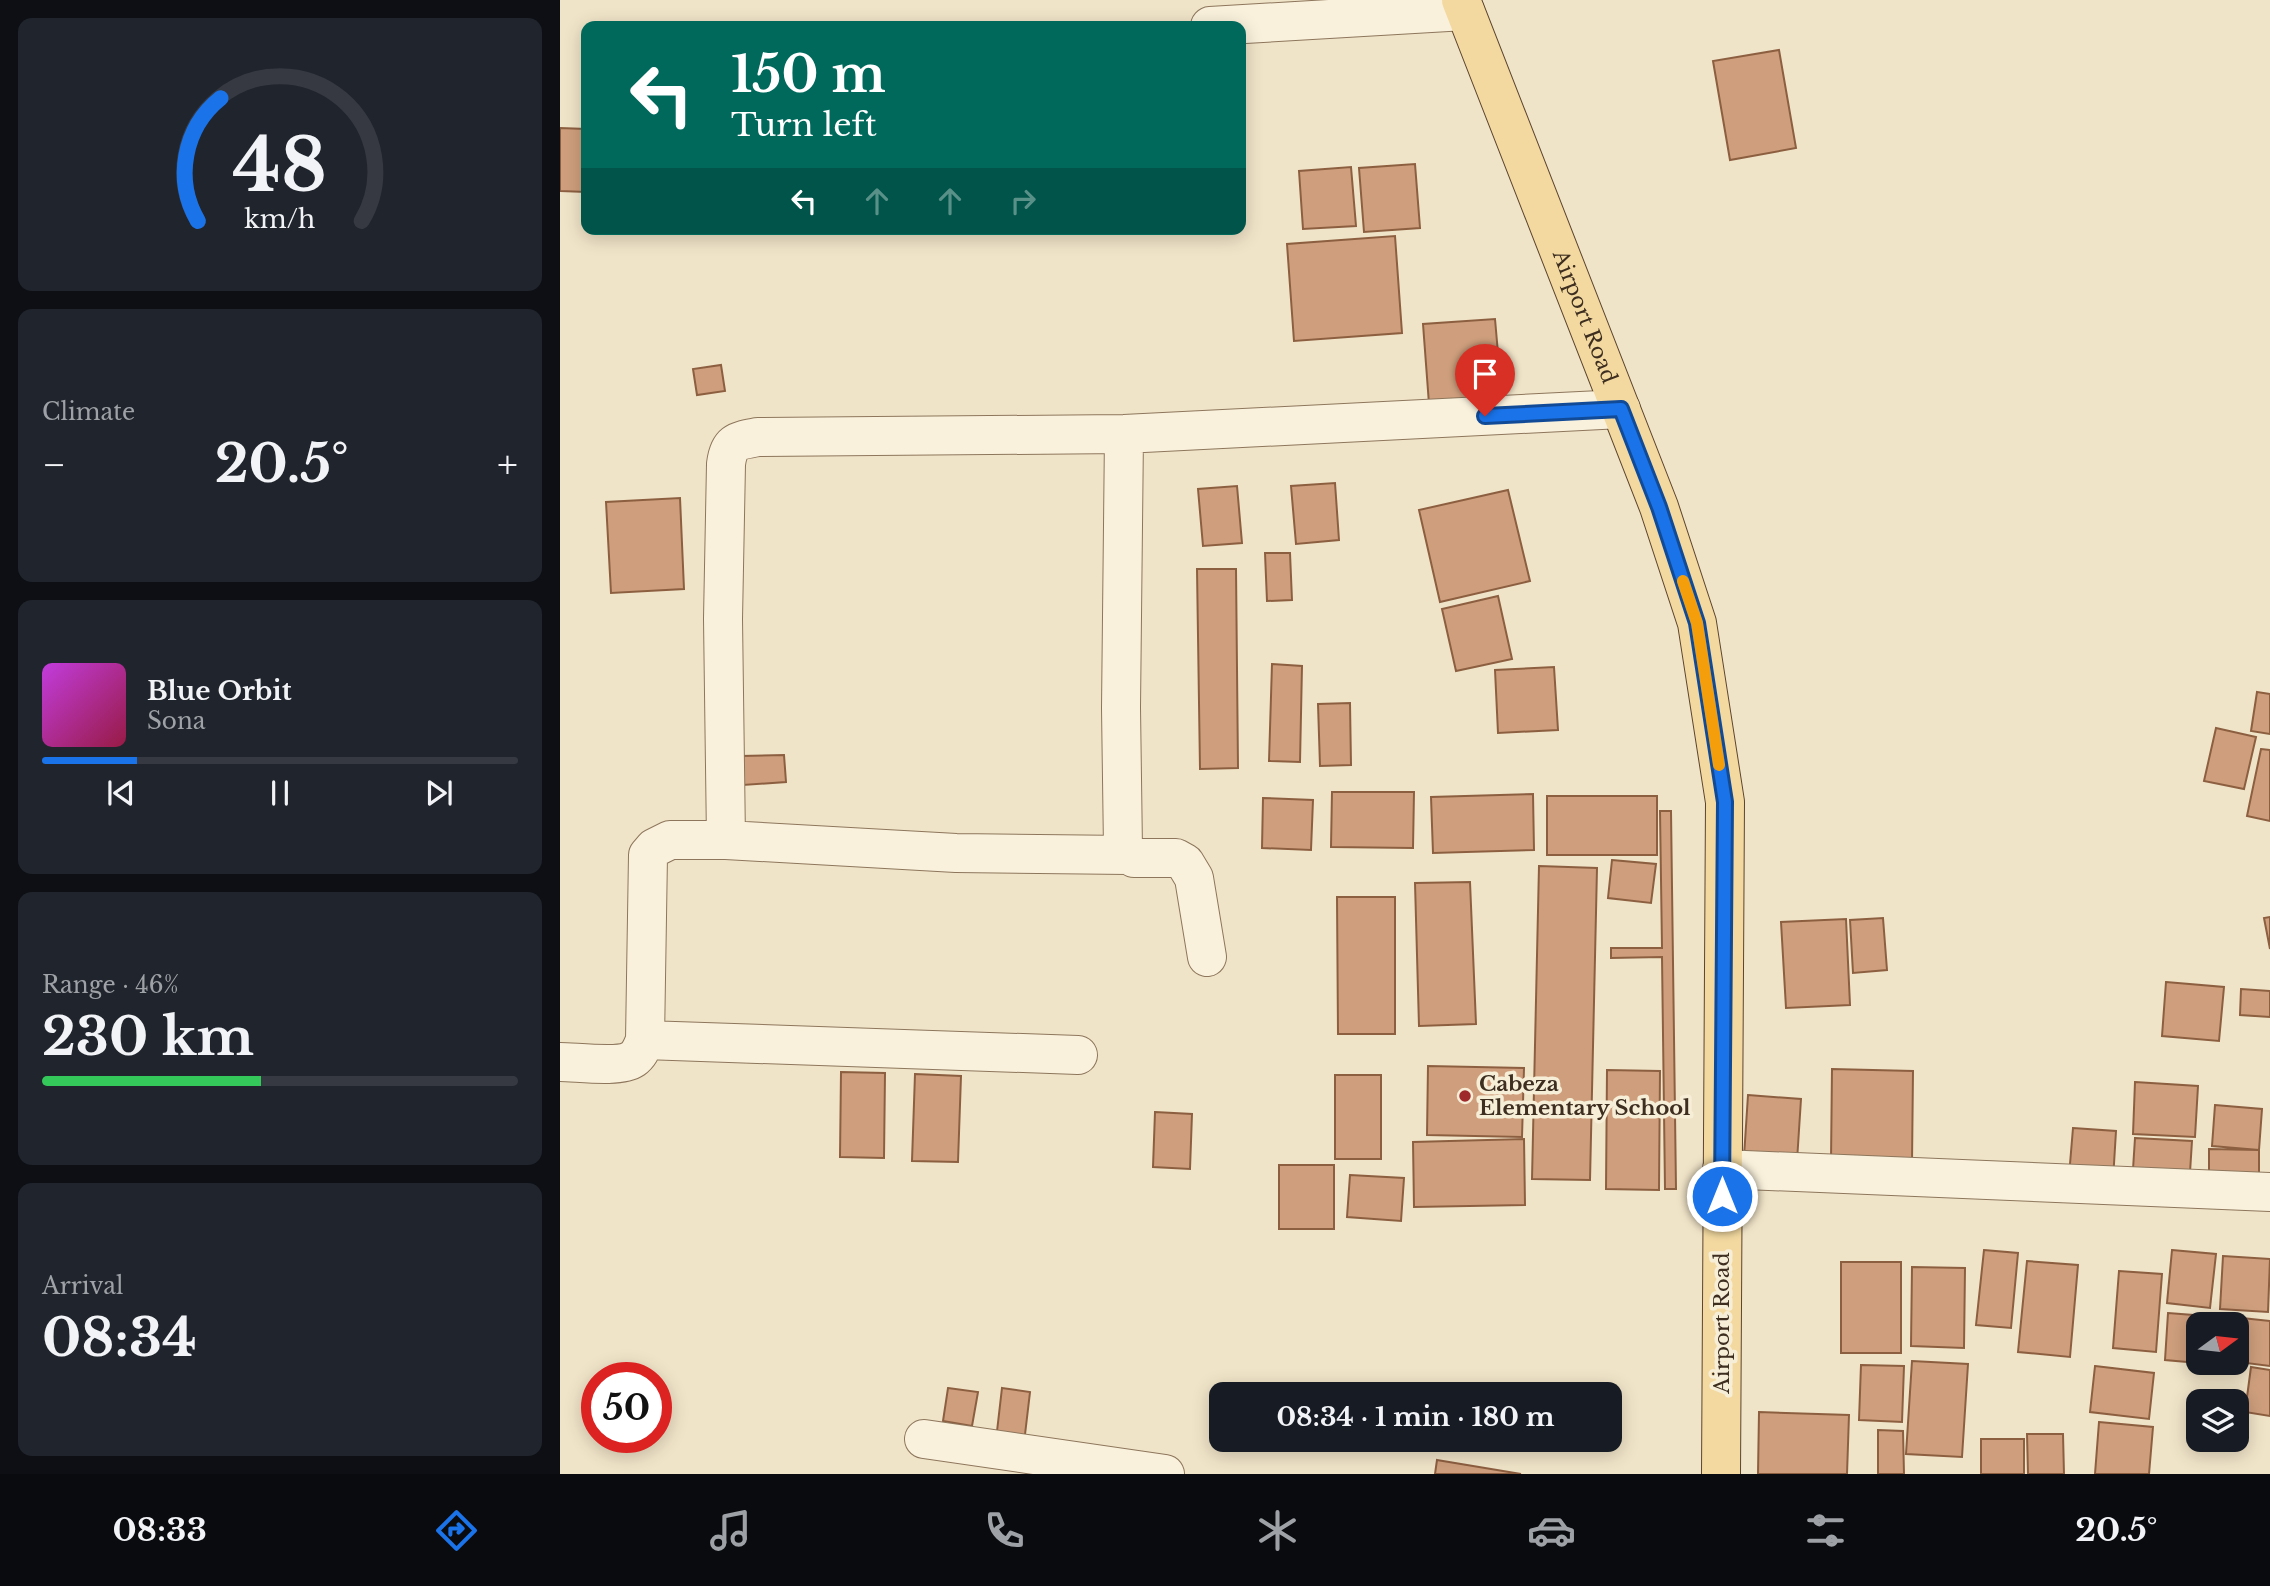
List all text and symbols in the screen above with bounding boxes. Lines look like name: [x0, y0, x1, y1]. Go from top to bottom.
text: 150 m: [731, 44, 886, 105]
icon: left: [616, 49, 707, 140]
text: Turn left: [731, 105, 877, 145]
text: 48: [233, 120, 327, 211]
icon: left: [785, 182, 823, 220]
icon: ahead: [858, 182, 896, 220]
icon: ahead: [931, 182, 969, 220]
icon: right: [1004, 182, 1042, 220]
text: km/h: [245, 203, 315, 234]
street label: Airport Road: [1547, 245, 1623, 387]
pin: [1455, 344, 1515, 416]
icon: arrive: [1466, 355, 1504, 393]
text: Climate: [42, 398, 135, 426]
text: 20.5°: [215, 432, 349, 496]
text: −: [42, 441, 66, 488]
text: +: [497, 441, 518, 488]
text: Blue Orbit: [147, 675, 292, 707]
text: Sona: [147, 707, 205, 735]
icon: previous: [102, 774, 140, 812]
icon: pause: [261, 774, 299, 812]
icon: next: [420, 774, 458, 812]
text: Range · 46%: [42, 971, 179, 999]
text: 230 km: [42, 1005, 254, 1069]
place label: Cabeza Elementary School: [1479, 1071, 1691, 1121]
marker: Cabeza Elementary School: [1457, 1088, 1473, 1104]
position arrow: [1685, 1159, 1759, 1233]
street label: Airport Road: [1709, 1252, 1735, 1395]
text: Arrival: [42, 1272, 123, 1300]
text: 08:34: [42, 1306, 197, 1370]
north arrow: [2186, 1312, 2249, 1376]
map controls: [2186, 1312, 2249, 1452]
speed limit sign: 50: [581, 1362, 672, 1453]
button: layers: [2186, 1389, 2249, 1452]
text: 08:34 · 1 min · 180 m: [1276, 1401, 1555, 1433]
icon: directions: [432, 1506, 481, 1555]
icon: music: [706, 1506, 755, 1555]
icon: phone: [980, 1506, 1029, 1555]
icon: climate: [1253, 1506, 1302, 1555]
icon: car: [1527, 1506, 1576, 1555]
icon: filters: [1801, 1506, 1850, 1555]
text: 08:33: [112, 1510, 207, 1550]
text: 20.5°: [2075, 1510, 2158, 1550]

